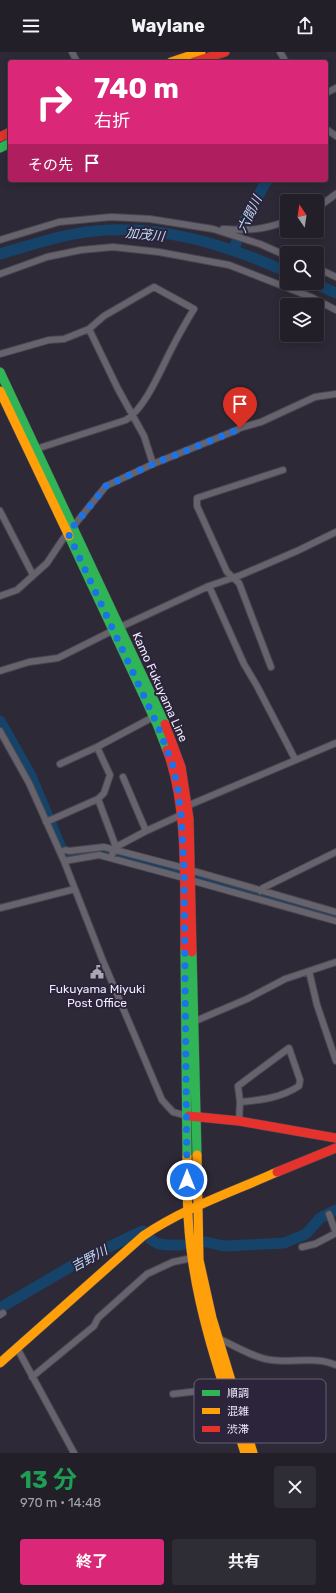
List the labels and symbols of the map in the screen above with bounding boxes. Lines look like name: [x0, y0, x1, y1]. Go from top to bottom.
water label: 六間川: [234, 192, 266, 235]
north arrow: [280, 194, 324, 238]
water label: 加茂川: [125, 225, 167, 244]
pin: [223, 387, 257, 428]
street label: Kamo Fukuyama Line: [129, 630, 191, 744]
public building icon: Fukuyama Miyuki Post Office: [89, 964, 105, 980]
place label: Fukuyama Miyuki Post Office: [49, 982, 145, 1010]
position arrow: [166, 1159, 208, 1201]
water label: 吉野川: [68, 1242, 112, 1274]
legend: [194, 1379, 326, 1443]
text: 順調: [227, 1387, 249, 1400]
text: 混雑: [227, 1405, 249, 1418]
text: 渋滞: [227, 1423, 249, 1436]

